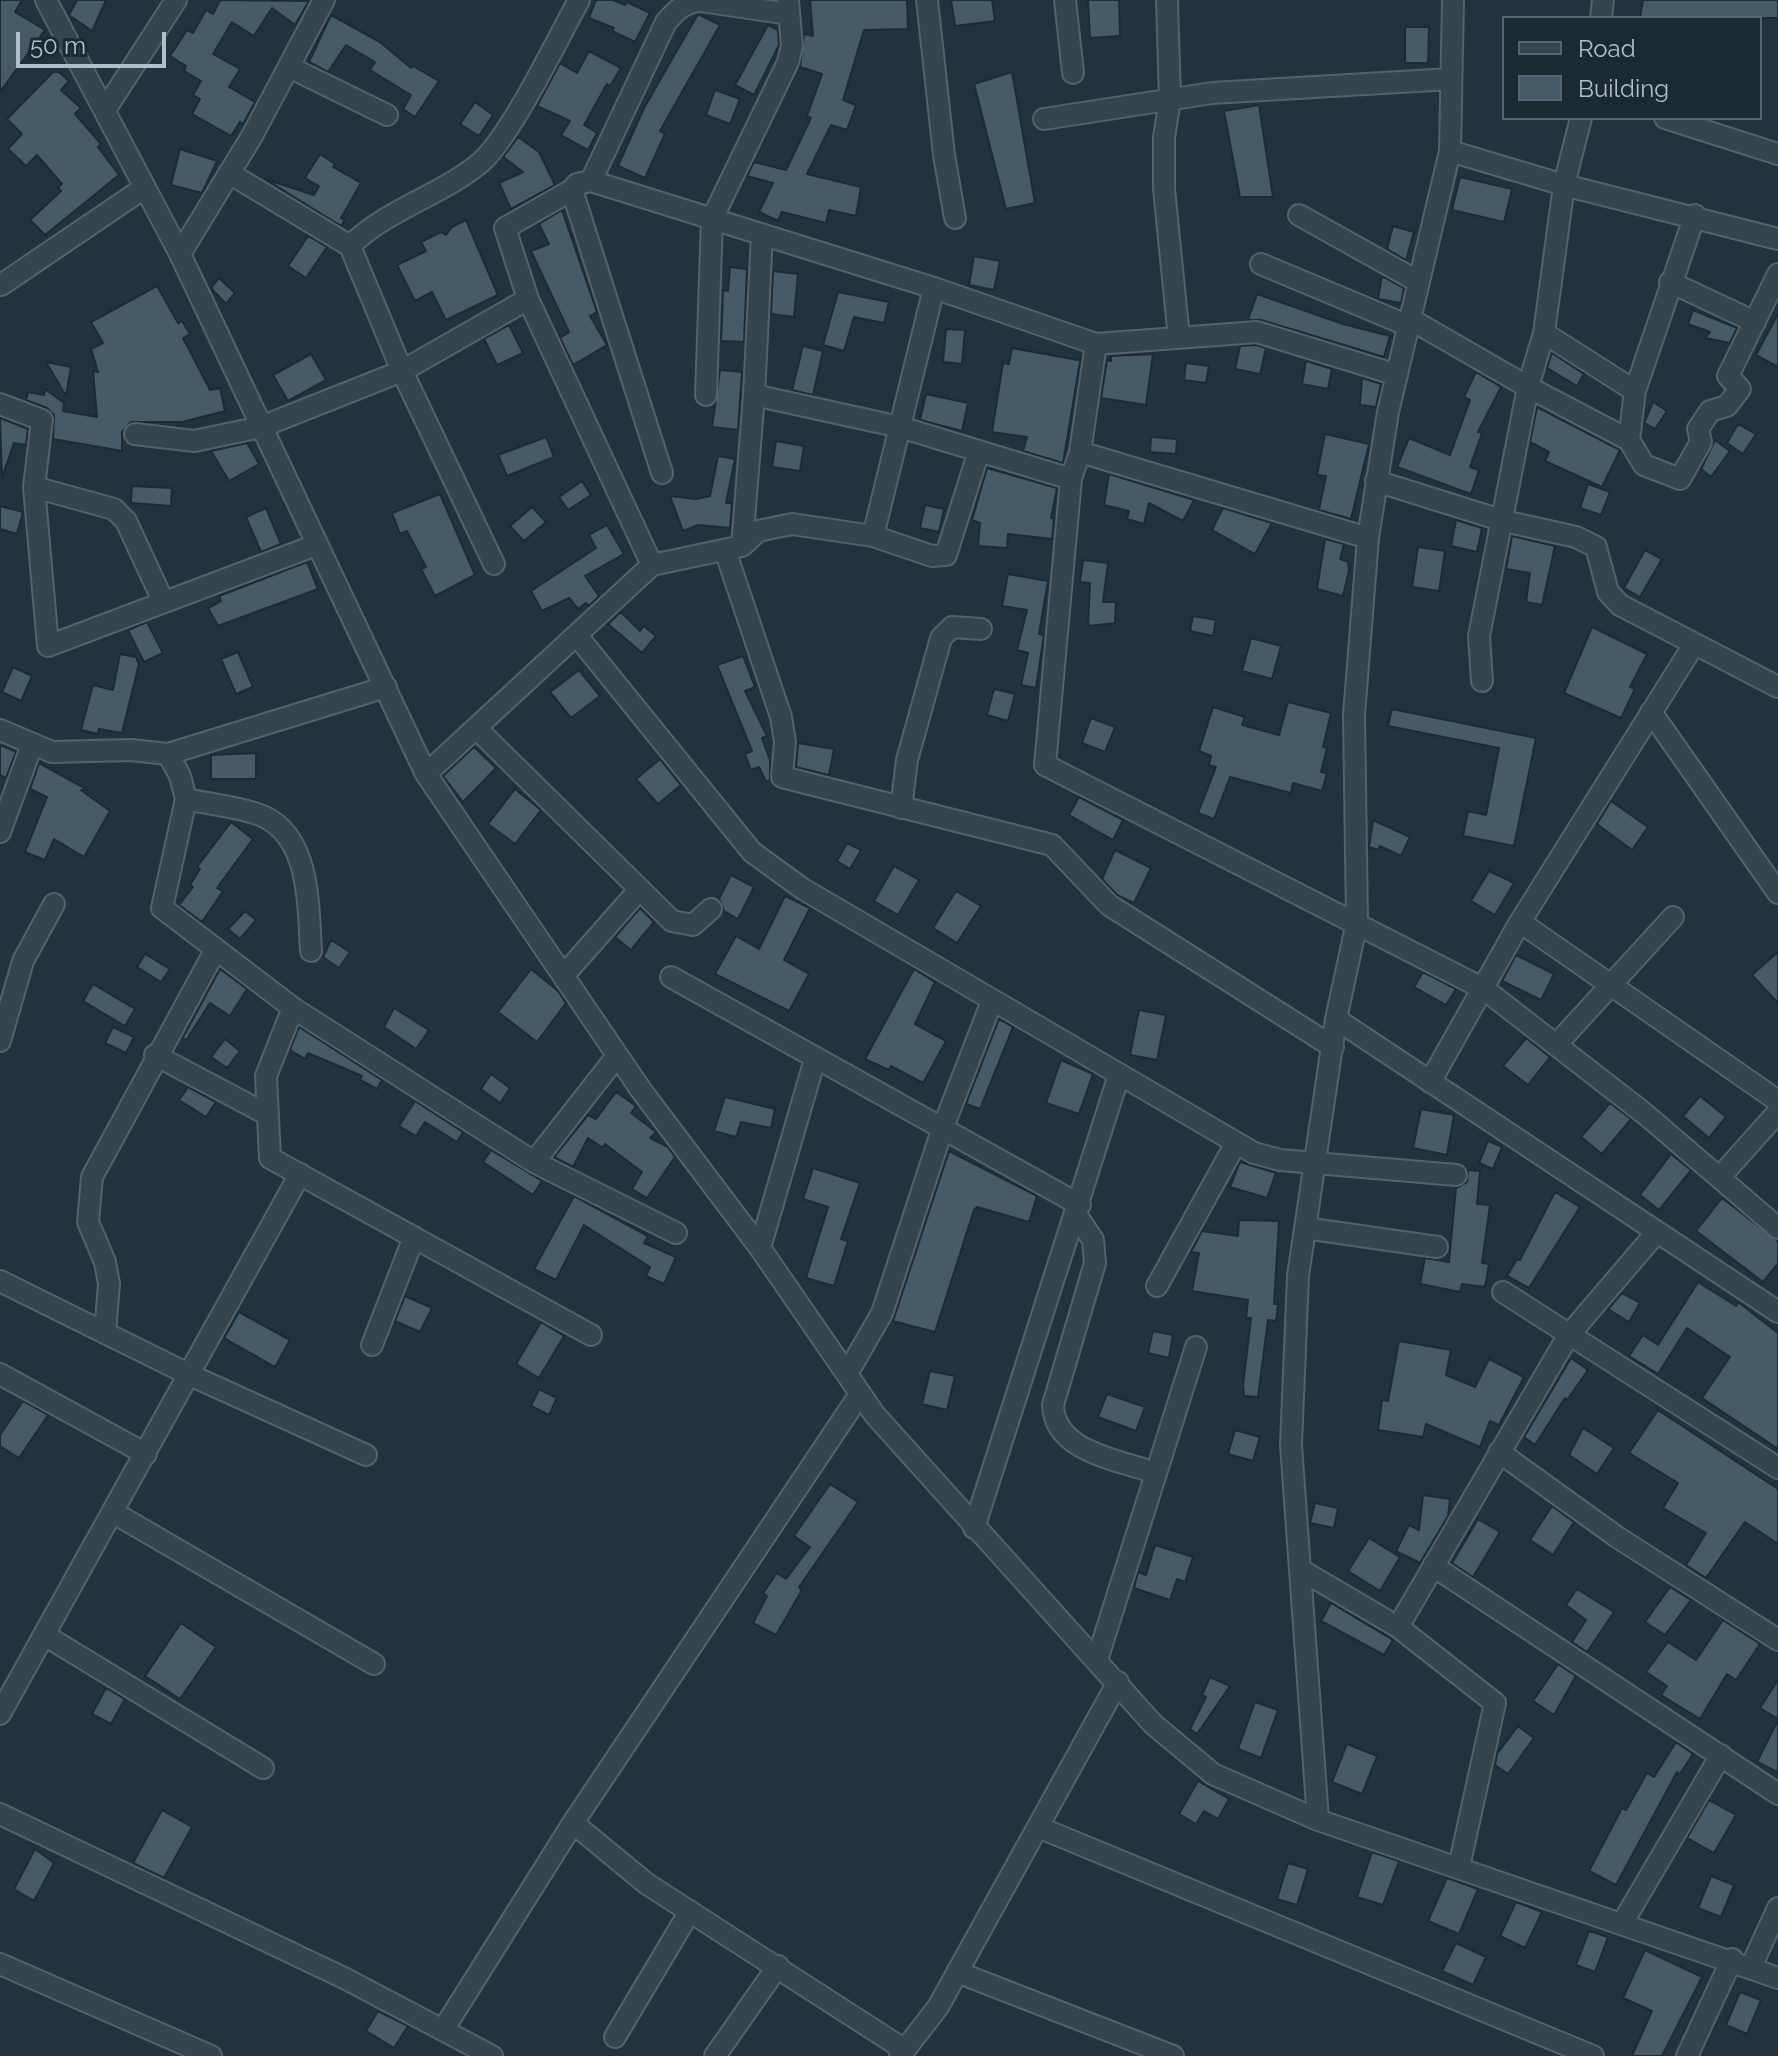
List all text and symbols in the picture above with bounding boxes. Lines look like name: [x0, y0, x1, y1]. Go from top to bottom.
scale bar: [20, 16, 170, 66]
legend: [1502, 16, 1762, 120]
text: 50 m: [30, 31, 86, 60]
text: Road: [1578, 34, 1636, 63]
text: Building: [1578, 74, 1669, 103]

